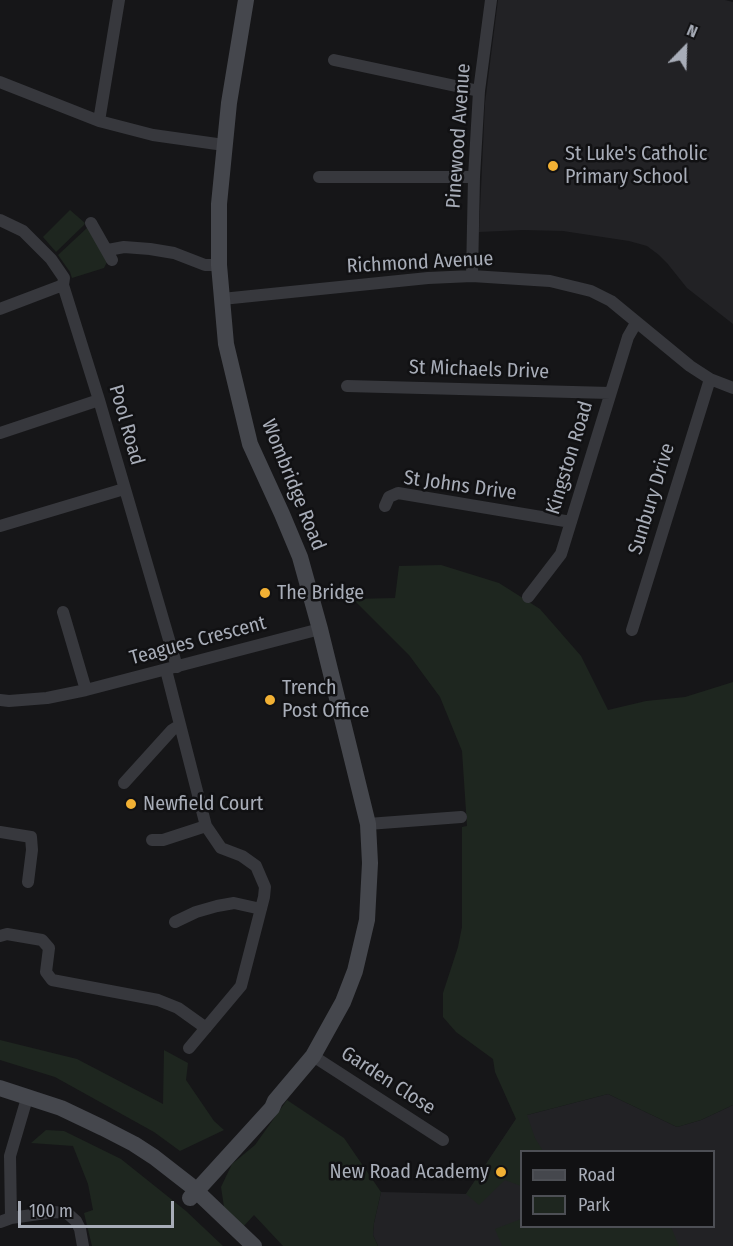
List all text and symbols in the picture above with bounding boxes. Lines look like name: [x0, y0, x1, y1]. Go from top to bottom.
north arrow: [655, 18, 715, 78]
text: N: [684, 20, 700, 42]
street label: Pinewood Avenue: [442, 63, 476, 209]
place label: St Luke's Catholic Primary School: [565, 142, 707, 189]
marker: St Luke's Catholic Primary School: [546, 159, 560, 173]
street label: Richmond Avenue: [346, 247, 494, 279]
street label: St Michaels Drive: [409, 356, 549, 384]
street label: Pool Road: [103, 382, 149, 468]
street label: Kingston Road: [541, 398, 599, 518]
street label: Wombridge Road: [256, 416, 330, 554]
street label: Sunbury Drive: [624, 441, 680, 557]
street label: St Johns Drive: [402, 466, 518, 506]
place label: The Bridge: [277, 581, 364, 605]
marker: The Bridge: [258, 586, 272, 600]
street label: Teagues Crescent: [127, 611, 269, 671]
place label: Trench Post Office: [282, 676, 369, 723]
marker: Trench Post Office: [263, 693, 277, 707]
place label: Newfield Court: [143, 792, 263, 816]
marker: Newfield Court: [124, 797, 138, 811]
street label: Garden Close: [336, 1042, 440, 1120]
legend: [520, 1150, 715, 1228]
place label: New Road Academy: [330, 1160, 489, 1184]
text: Road: [578, 1164, 615, 1186]
marker: New Road Academy: [494, 1165, 508, 1179]
scale bar: [21, 1189, 177, 1227]
text: Park: [578, 1194, 610, 1216]
text: 100 m: [29, 1200, 73, 1222]

